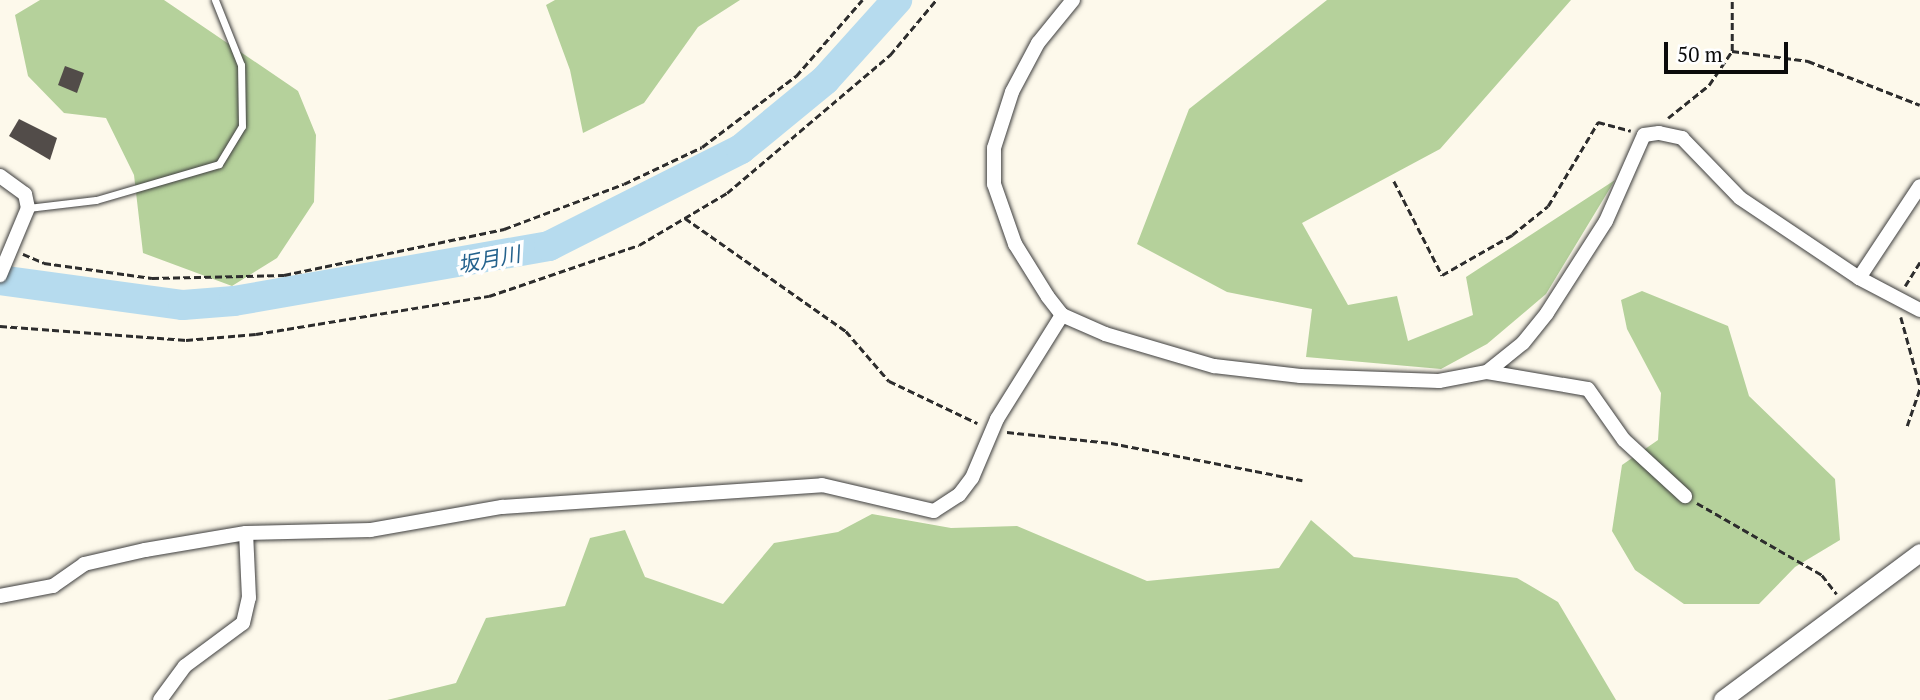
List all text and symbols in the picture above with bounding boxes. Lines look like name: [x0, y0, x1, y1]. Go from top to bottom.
scale bar: [1668, 28, 1792, 72]
text: 50 m: [1677, 40, 1723, 68]
water label: 坂月川: [456, 241, 522, 277]

